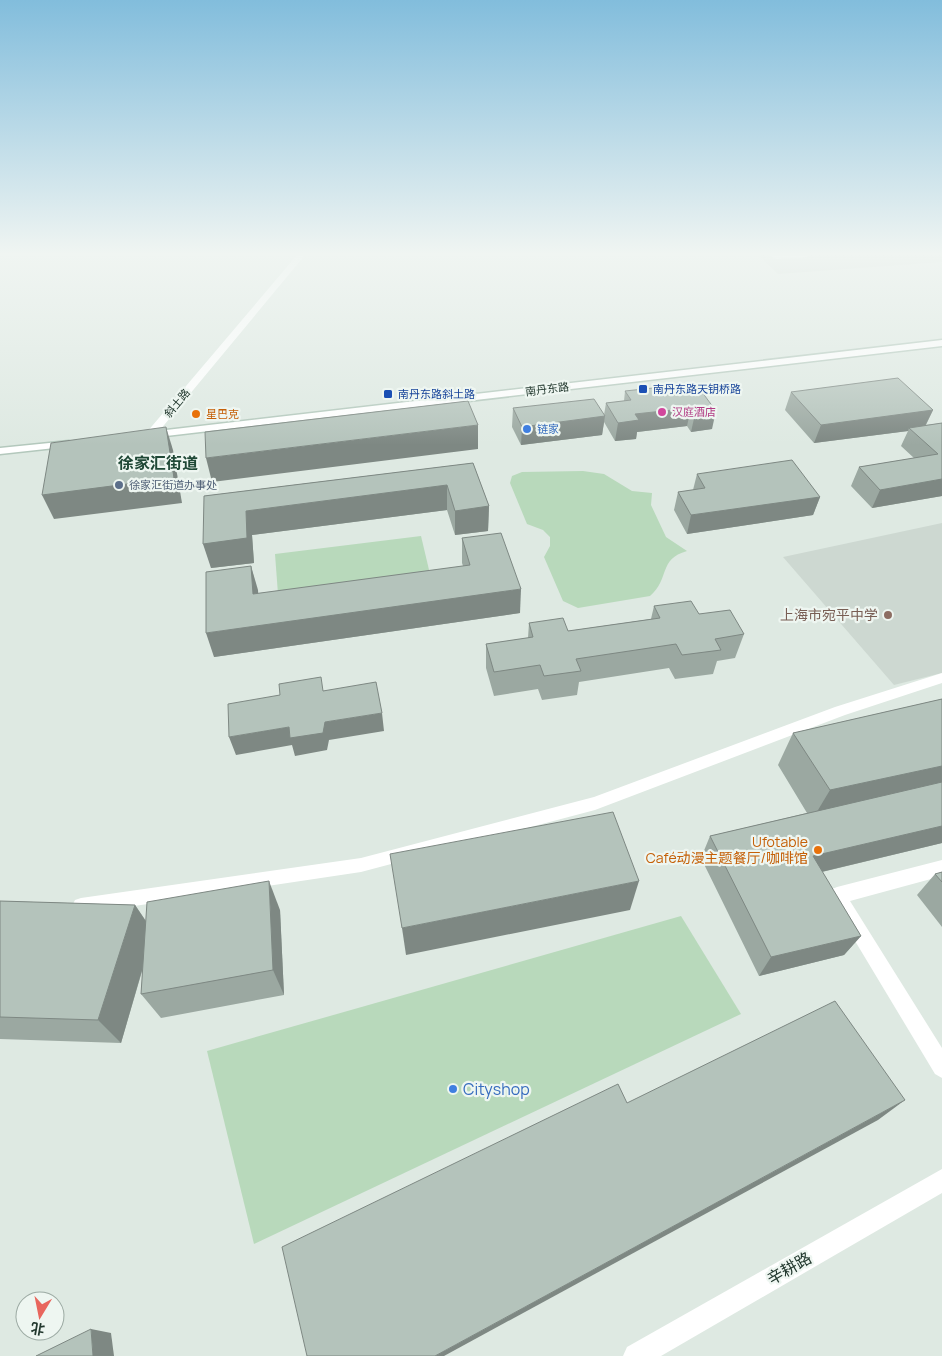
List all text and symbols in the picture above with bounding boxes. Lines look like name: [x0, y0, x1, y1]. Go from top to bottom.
street label: 南丹东路: [524, 378, 570, 399]
place label: 南丹东路天钥桥路: [653, 381, 741, 396]
marker: 南丹东路天钥桥路: [637, 383, 649, 395]
street label: 斜土路: [160, 385, 193, 420]
place label: 南丹东路斜土路: [398, 386, 475, 401]
marker: 南丹东路斜土路: [382, 388, 394, 400]
place label: 汉庭酒店: [672, 404, 716, 419]
place label: 星巴克: [206, 406, 239, 421]
marker: 汉庭酒店: [656, 406, 668, 418]
marker: 星巴克: [190, 408, 202, 420]
place label: 链家: [537, 421, 559, 436]
marker: 链家: [521, 423, 533, 435]
district label: 徐家汇街道: [118, 452, 198, 474]
place label: 徐家汇街道办事处: [129, 477, 217, 492]
marker: 徐家汇街道办事处: [113, 479, 125, 491]
place label: 上海市宛平中学: [780, 605, 878, 624]
marker: 上海市宛平中学: [882, 609, 894, 621]
place label: Ufotable Café动漫主题餐厅/咖啡馆: [646, 832, 808, 867]
marker: Ufotable Café动漫主题餐厅/咖啡馆: [812, 844, 824, 856]
place label: Cityshop: [463, 1078, 530, 1100]
marker: Cityshop: [447, 1083, 459, 1095]
street label: 辛耕路: [763, 1246, 815, 1290]
north arrow: [15, 1291, 65, 1341]
text: 北: [29, 1319, 46, 1340]

